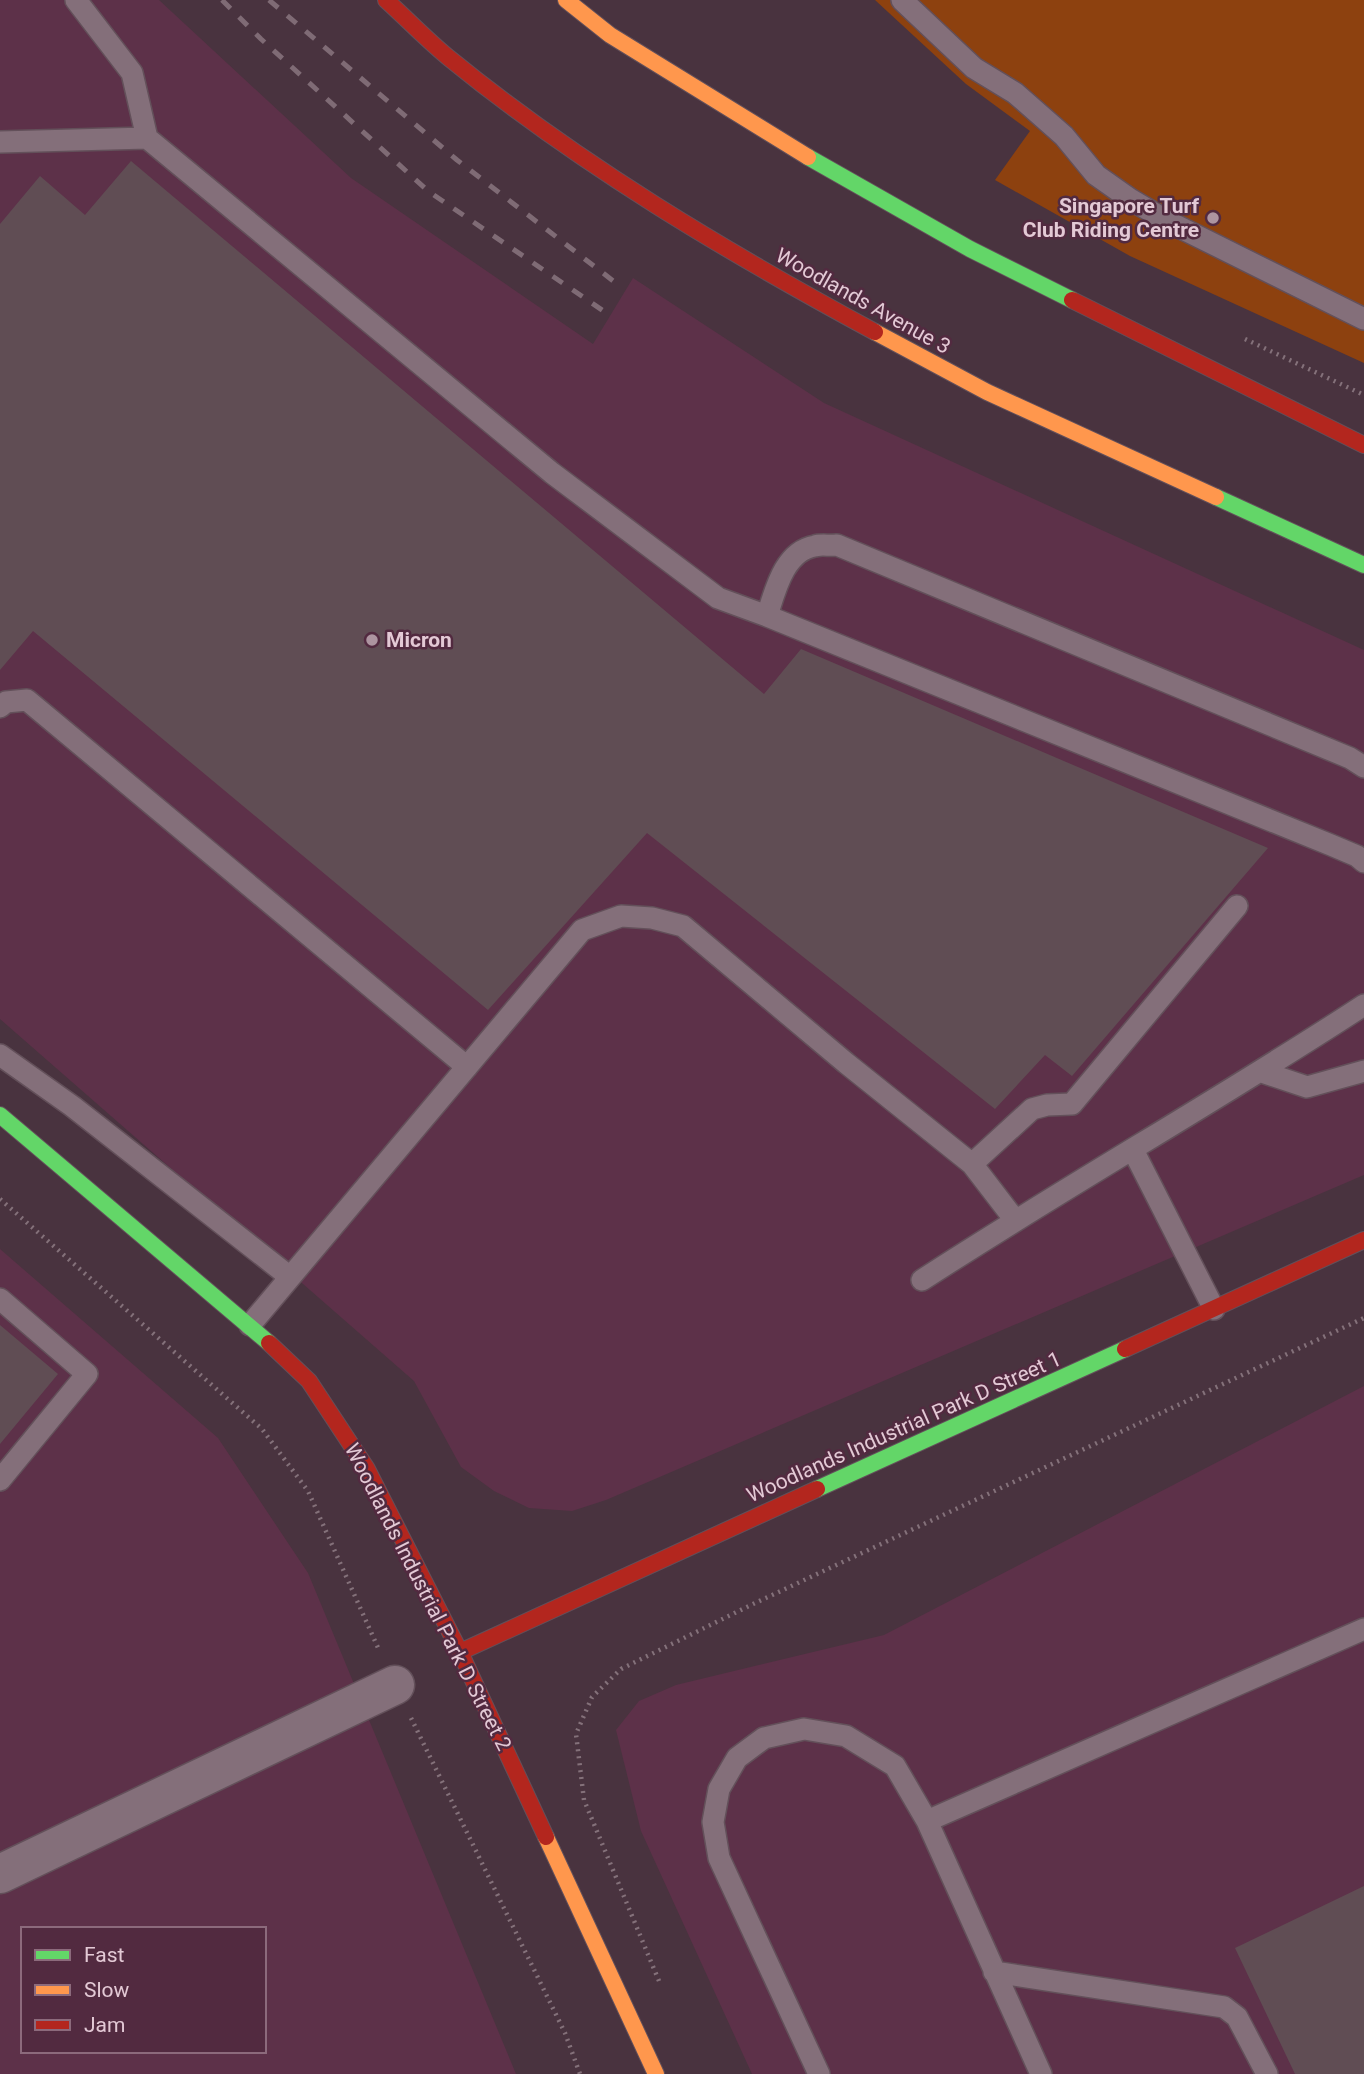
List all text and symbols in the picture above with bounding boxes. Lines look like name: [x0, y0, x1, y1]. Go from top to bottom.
place label: Singapore Turf Club Riding Centre: [1023, 194, 1199, 242]
marker: Singapore Turf Club Riding Centre: [1205, 210, 1221, 226]
street label: Woodlands Avenue 3: [772, 243, 954, 359]
place label: Micron: [386, 628, 452, 652]
marker: Micron: [364, 632, 380, 648]
street label: Woodlands Industrial Park D Street 1: [743, 1347, 1065, 1507]
street label: Woodlands Industrial Park D Street 2: [340, 1439, 516, 1755]
legend: [21, 1927, 266, 2053]
text: Fast: [84, 1943, 125, 1967]
text: Slow: [84, 1978, 130, 2002]
text: Jam: [84, 2013, 125, 2037]

